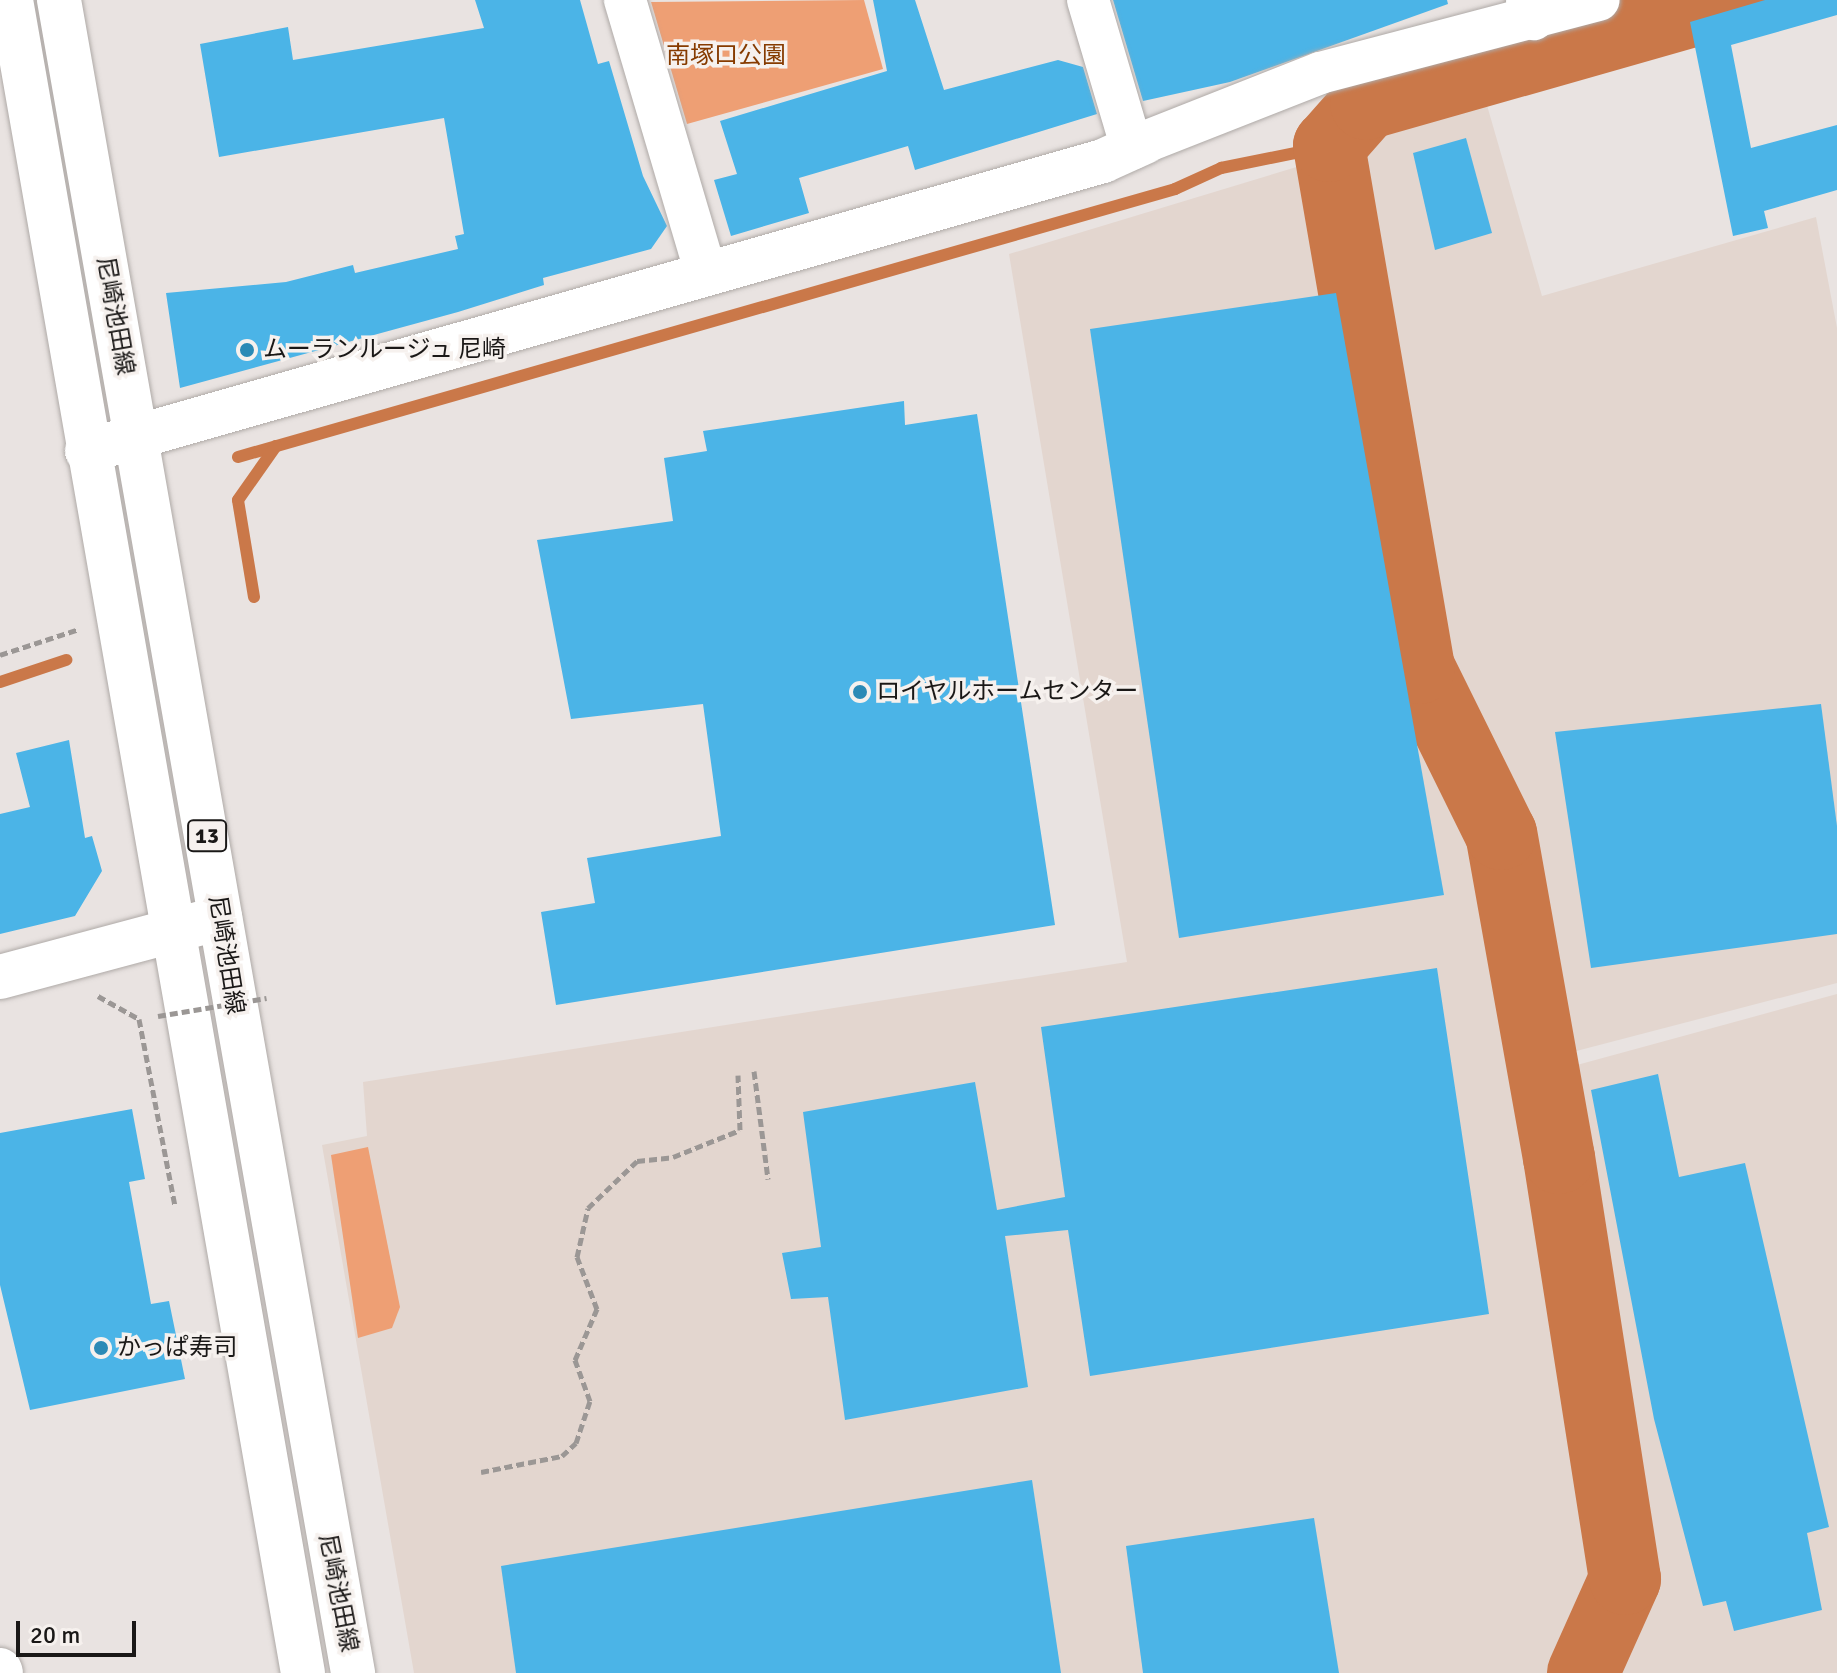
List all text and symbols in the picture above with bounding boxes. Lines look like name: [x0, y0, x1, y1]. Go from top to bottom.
park label: 南塚口公園: [666, 42, 786, 70]
street label: 尼崎池田線: [90, 254, 140, 378]
place label: ムーランルージュ 尼崎: [263, 336, 508, 364]
marker: ムーランルージュ 尼崎: [238, 341, 256, 359]
place label: ロイヤルホームセンター: [876, 678, 1140, 706]
marker: ロイヤルホームセンター: [851, 683, 869, 701]
road number: 13: [187, 818, 227, 854]
street label: 尼崎池田線: [202, 893, 250, 1017]
place label: かっぱ寿司: [117, 1334, 237, 1362]
marker: かっぱ寿司: [92, 1339, 110, 1357]
street label: 尼崎池田線: [312, 1531, 364, 1655]
scale bar: [20, 1605, 140, 1655]
text: 20 m: [30, 1620, 80, 1650]

